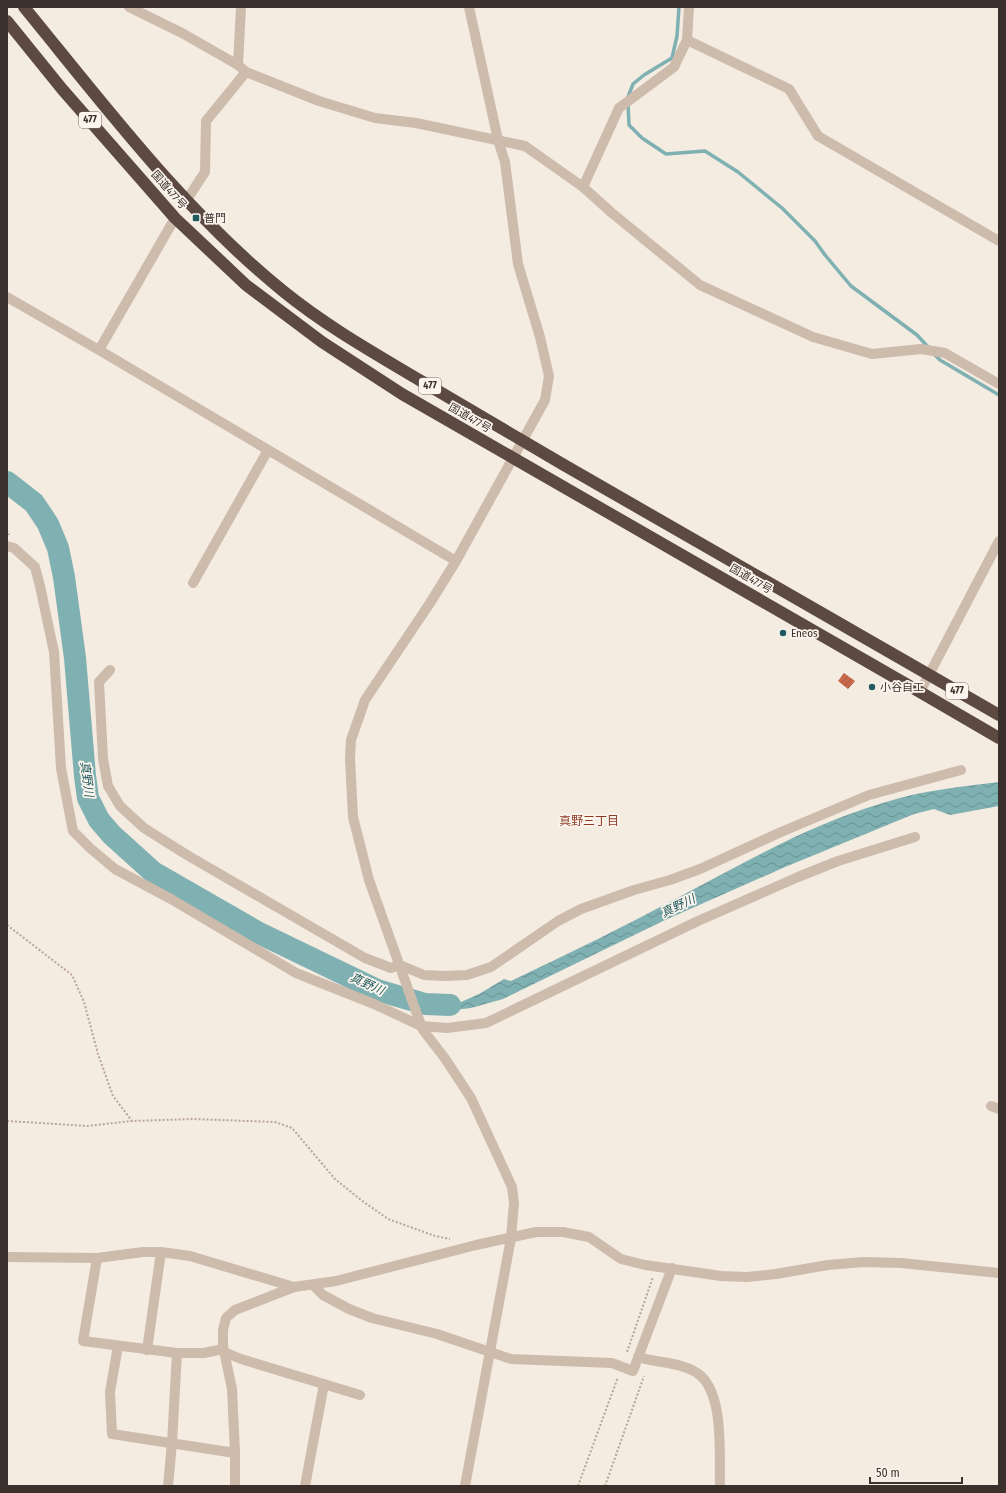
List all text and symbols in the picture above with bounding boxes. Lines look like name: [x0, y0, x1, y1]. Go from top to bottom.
road number: 477: [79, 112, 101, 128]
street label: 国道477号: [148, 168, 190, 212]
place label: 普門: [204, 212, 226, 225]
marker: 普門: [191, 213, 201, 223]
road number: 477: [419, 378, 441, 394]
street label: 国道477号: [446, 401, 494, 435]
street label: 国道477号: [727, 562, 775, 596]
place label: Eneos: [791, 627, 818, 640]
marker: Eneos: [778, 628, 788, 638]
place label: 小谷自工: [880, 681, 924, 694]
marker: 小谷自工: [867, 682, 877, 692]
road number: 477: [946, 683, 968, 699]
water label: 真野川: [78, 760, 97, 800]
district label: 真野三丁目: [559, 814, 619, 828]
water label: 真野川: [659, 891, 699, 920]
water label: 真野川: [348, 970, 388, 999]
scale bar: [870, 1459, 962, 1485]
text: 50 m: [876, 1466, 900, 1480]

